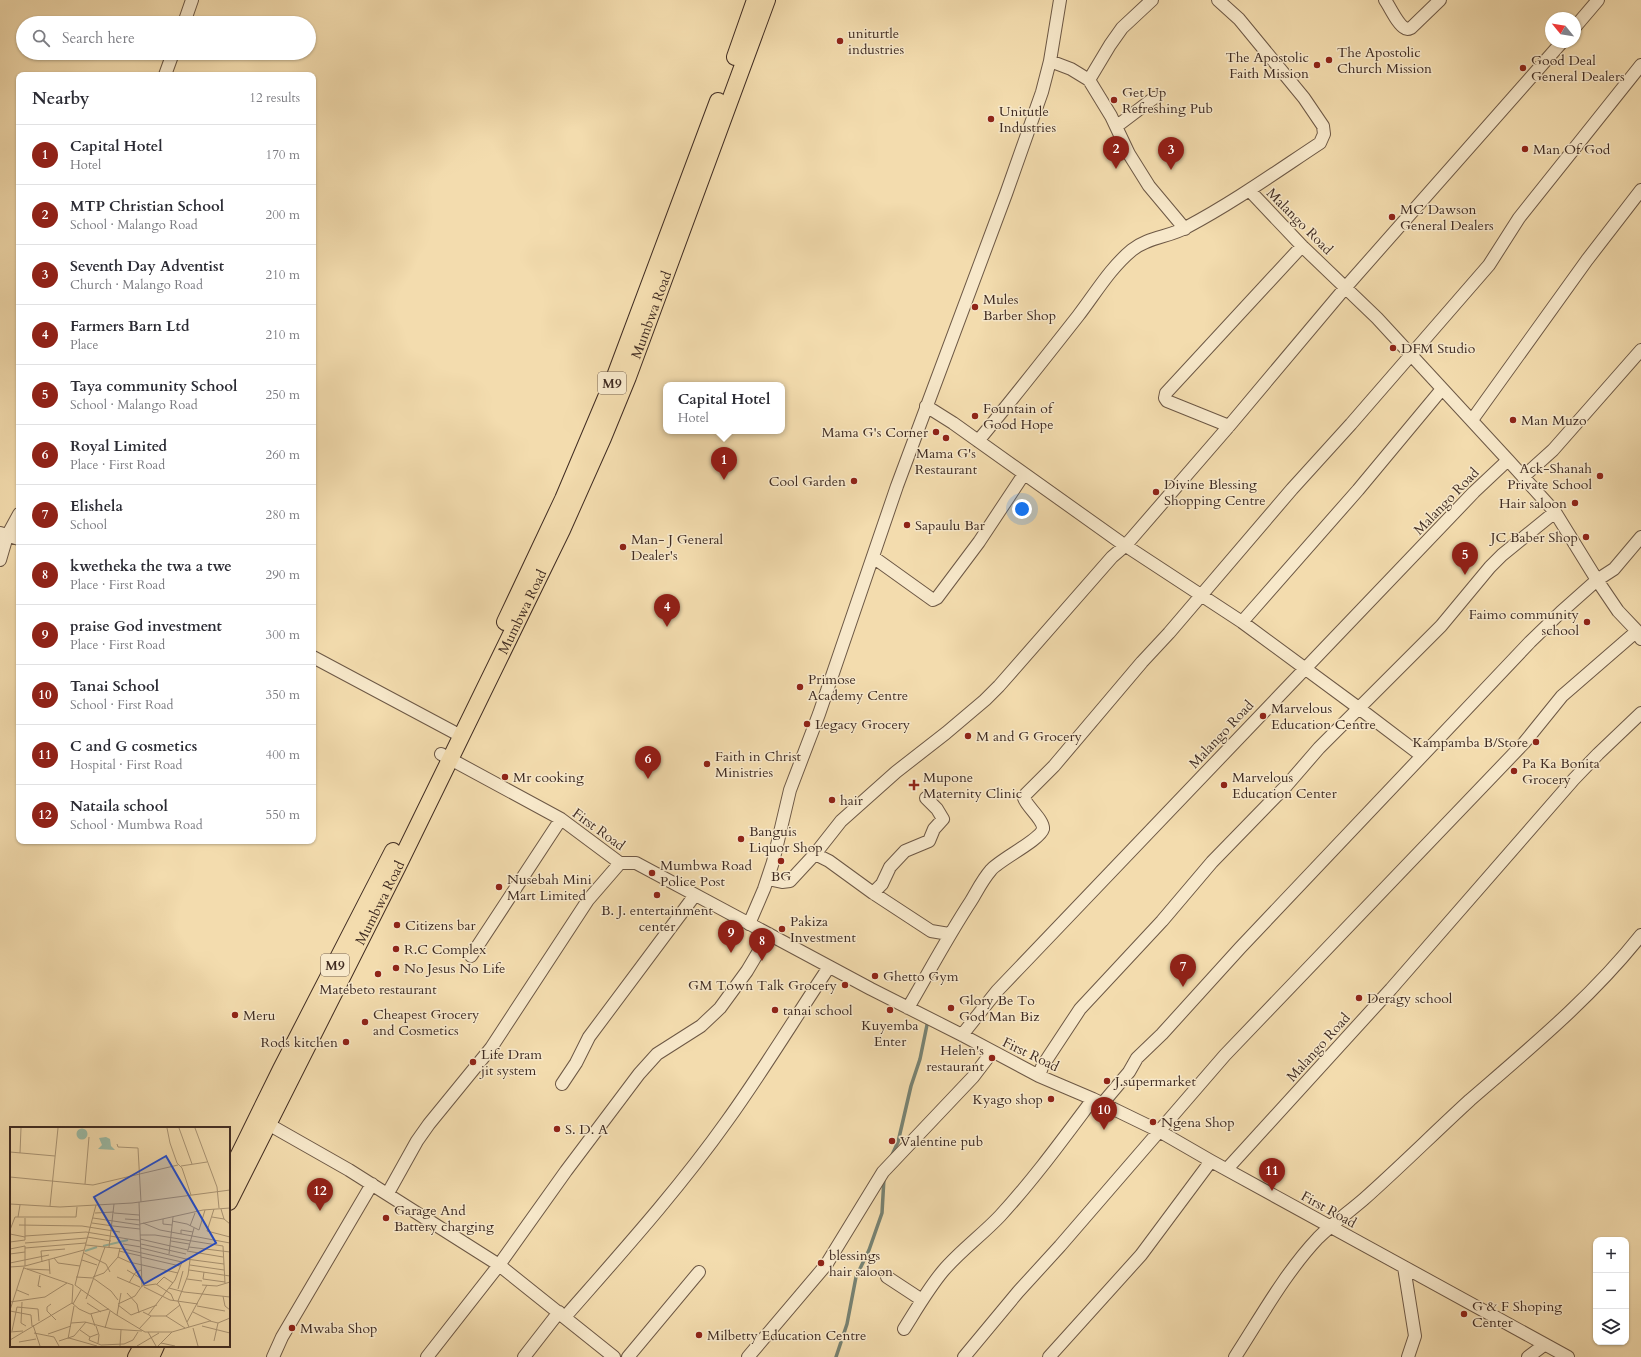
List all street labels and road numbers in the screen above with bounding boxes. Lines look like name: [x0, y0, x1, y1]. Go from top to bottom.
street label: Malango Road: [1262, 184, 1337, 259]
street label: Mumbwa Road: [627, 268, 676, 361]
road number: M9: [598, 372, 626, 394]
street label: Malango Road: [1409, 463, 1484, 539]
street label: Mumbwa Road: [494, 566, 552, 658]
street label: Malango Road: [1185, 696, 1258, 773]
street label: First Road: [569, 804, 629, 855]
street label: Mumbwa Road: [351, 857, 409, 948]
road number: M9: [321, 954, 349, 976]
street label: Malango Road: [1282, 1008, 1355, 1086]
street label: First Road: [999, 1033, 1063, 1077]
street label: First Road: [1298, 1186, 1360, 1233]

